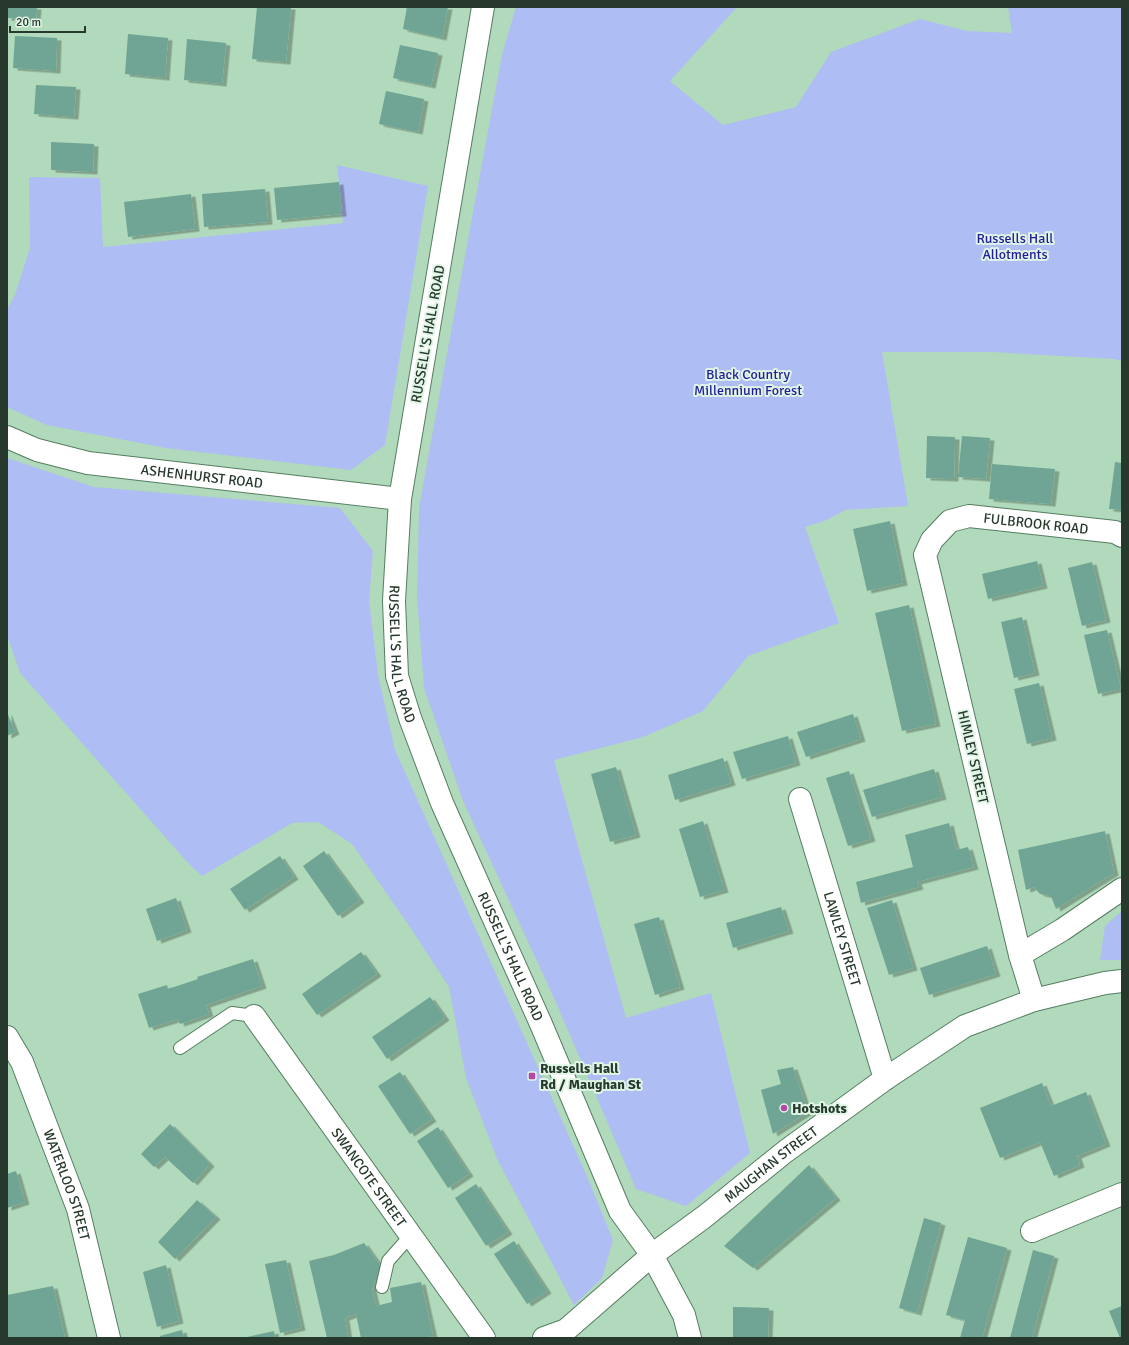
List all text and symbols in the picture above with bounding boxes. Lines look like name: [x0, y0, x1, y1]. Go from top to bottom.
scale bar: [10, 8, 85, 34]
text: 20 m: [16, 15, 41, 30]
park label: Russells Hall Allotments: [977, 230, 1053, 263]
street label: RUSSELL'S HALL ROAD: [408, 264, 448, 404]
park label: Black Country Millennium Forest: [694, 366, 802, 399]
street label: ASHENHURST ROAD: [140, 461, 264, 492]
street label: FULBROOK ROAD: [983, 509, 1089, 538]
street label: RUSSELL'S HALL ROAD: [385, 585, 420, 725]
street label: HIMLEY STREET: [954, 709, 992, 806]
street label: RUSSELL'S HALL ROAD: [474, 889, 547, 1023]
street label: LAWLEY STREET: [820, 889, 865, 988]
place label: Russells Hall Rd / Maughan St: [540, 1060, 642, 1093]
marker: Russells Hall Rd / Maughan St: [527, 1071, 537, 1081]
place label: Hotshots: [792, 1100, 847, 1117]
marker: Hotshots: [779, 1103, 789, 1113]
street label: MAUGHAN STREET: [721, 1122, 821, 1206]
street label: SWANCOTE STREET: [328, 1124, 410, 1230]
street label: WATERLOO STREET: [40, 1127, 94, 1242]

